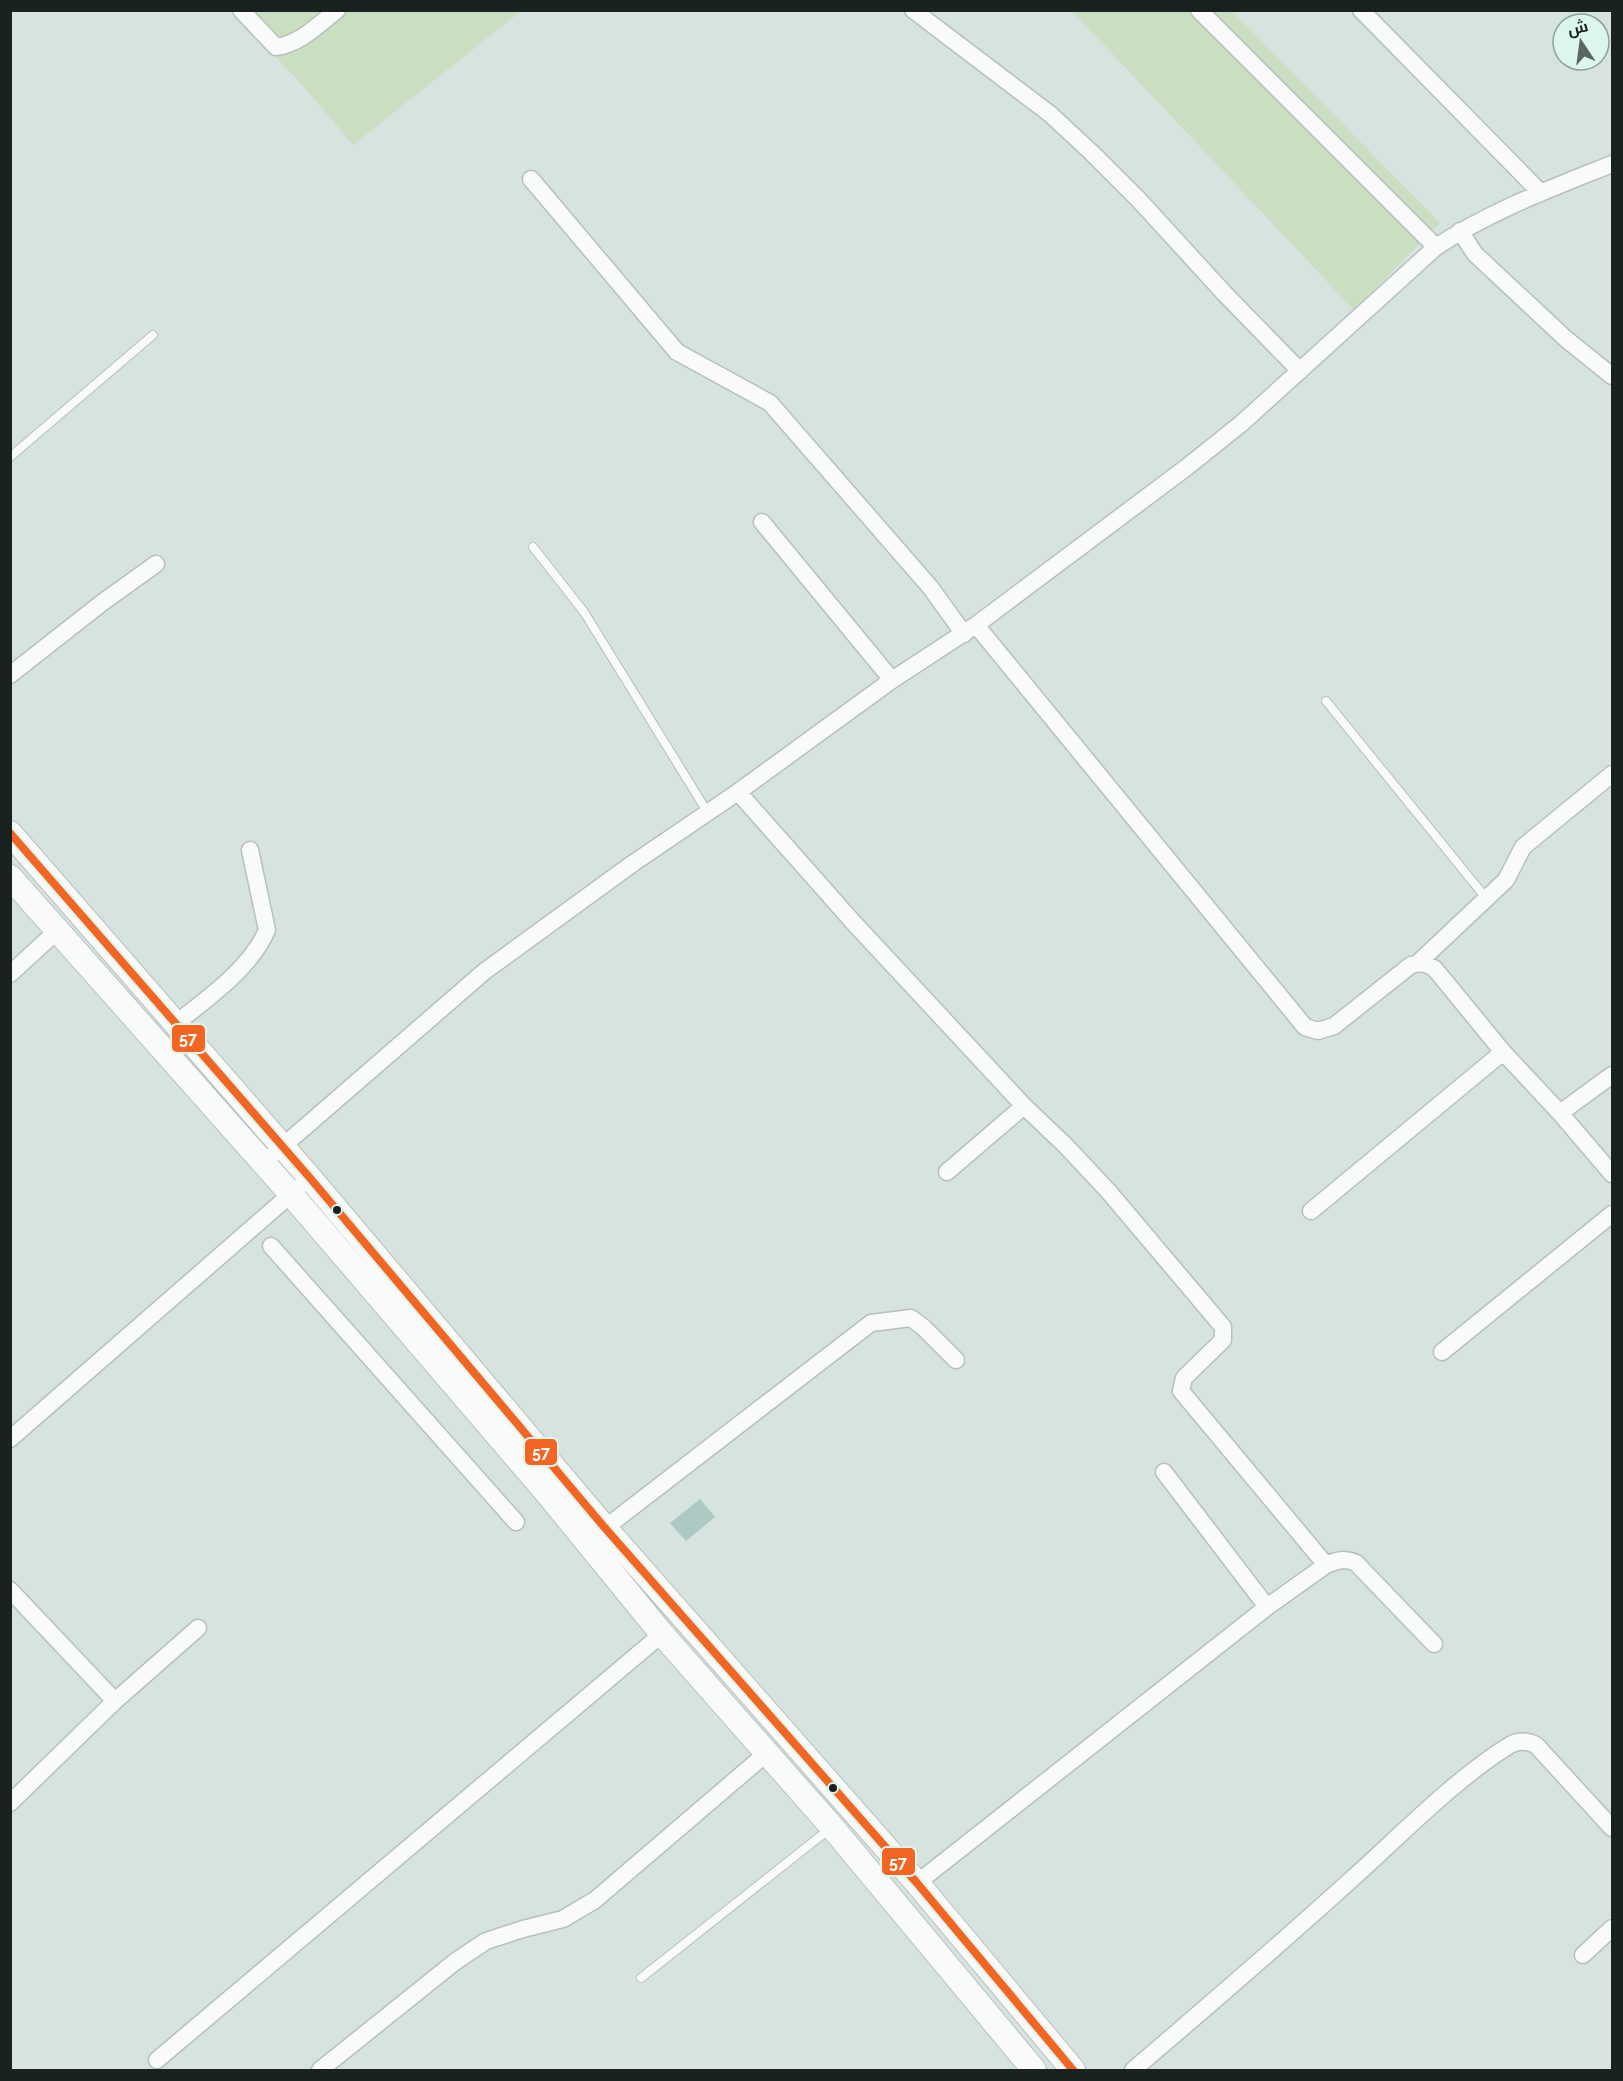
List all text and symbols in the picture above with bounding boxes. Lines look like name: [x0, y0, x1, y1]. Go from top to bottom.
north arrow: [1551, 12, 1611, 72]
text: ش: [1566, 16, 1590, 39]
line badge: 57: [171, 1024, 206, 1053]
text: 57: [179, 1029, 197, 1048]
unlabelled marker: [331, 1204, 343, 1216]
line badge: 57: [524, 1438, 558, 1466]
text: 57: [532, 1443, 550, 1462]
unlabelled marker: [827, 1782, 839, 1794]
line badge: 57: [881, 1847, 916, 1876]
text: 57: [889, 1853, 907, 1872]

